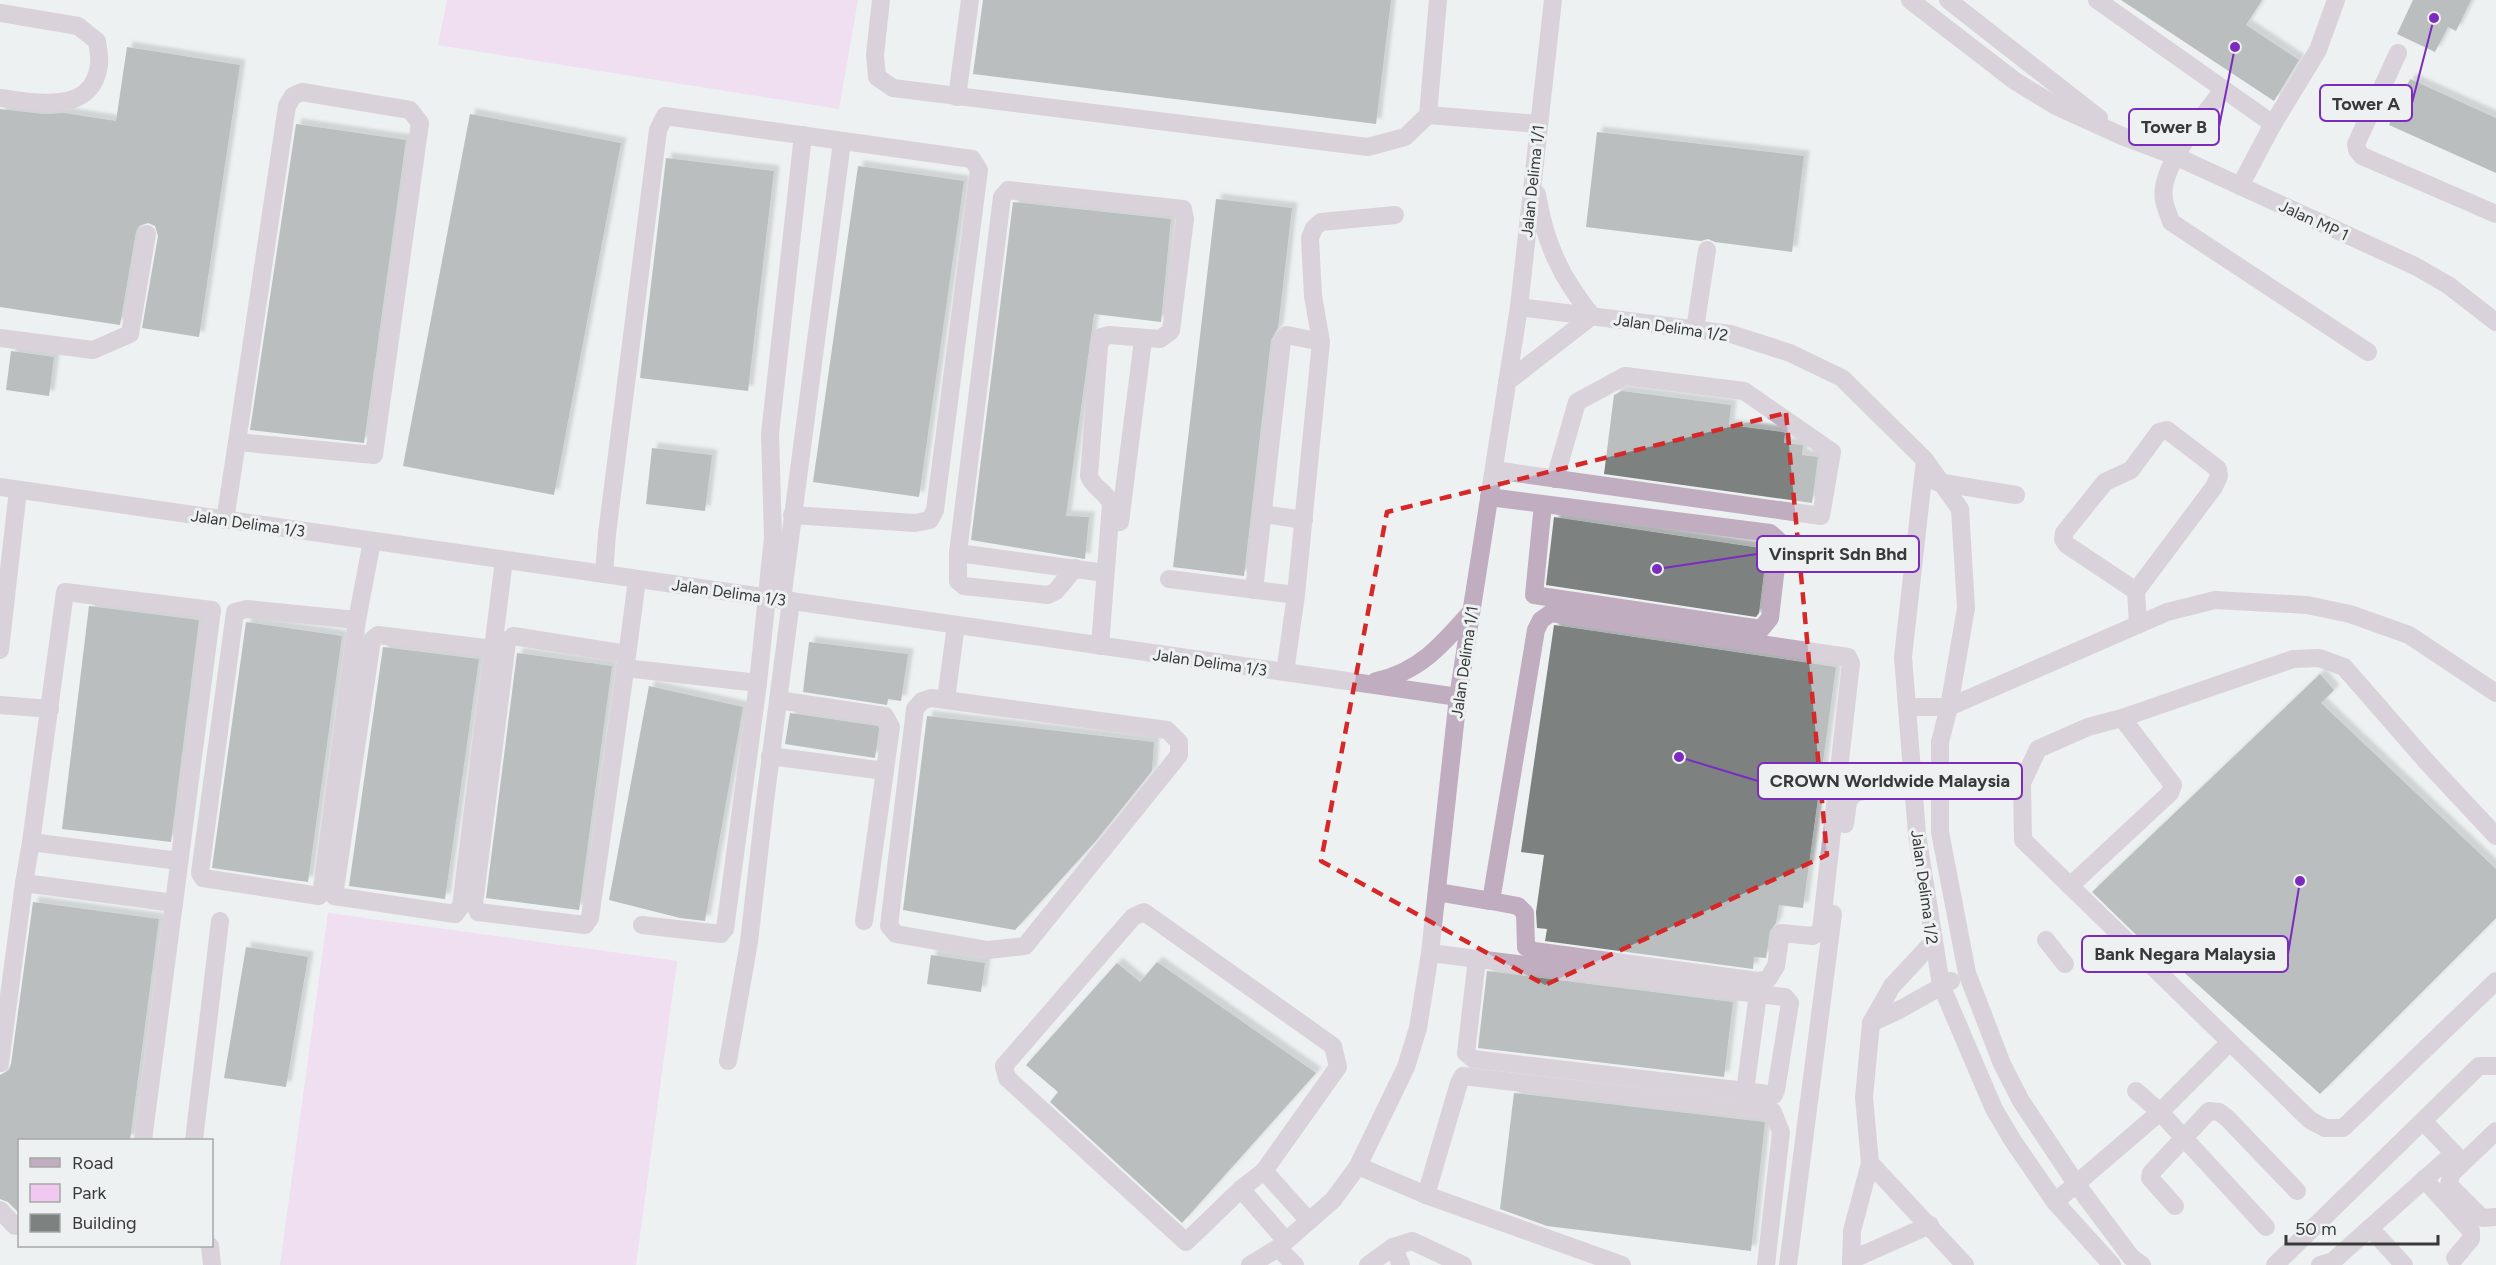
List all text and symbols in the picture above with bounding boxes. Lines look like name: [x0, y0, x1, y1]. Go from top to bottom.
callout: Tower A: [2320, 85, 2412, 121]
text: Tower A: [2332, 93, 2400, 115]
callout: Tower B: [2129, 109, 2219, 145]
text: Tower B: [2141, 116, 2207, 138]
street label: Jalan Delima 1/1: [1517, 124, 1548, 238]
street label: Jalan MP 1: [2276, 196, 2351, 245]
street label: Jalan Delima 1/2: [1612, 310, 1729, 345]
street label: Jalan Delima 1/3: [190, 506, 306, 541]
callout: Vinsprit Sdn Bhd: [1757, 536, 1919, 572]
text: Vinsprit Sdn Bhd: [1769, 543, 1907, 565]
street label: Jalan Delima 1/3: [671, 575, 787, 610]
street label: Jalan Delima 1/1: [1447, 605, 1482, 719]
street label: Jalan Delima 1/3: [1152, 645, 1268, 680]
callout: CROWN Worldwide Malaysia: [1758, 763, 2022, 799]
text: CROWN Worldwide Malaysia: [1770, 770, 2010, 792]
street label: Jalan Delima 1/2: [1907, 829, 1942, 946]
callout: Bank Negara Malaysia: [2082, 936, 2288, 972]
text: Bank Negara Malaysia: [2094, 943, 2276, 965]
legend: [18, 1139, 213, 1247]
text: Road: [72, 1152, 113, 1174]
text: Park: [72, 1182, 107, 1204]
scale bar: [2286, 1208, 2438, 1246]
text: Building: [72, 1212, 137, 1234]
text: 50 m: [2295, 1218, 2337, 1240]

